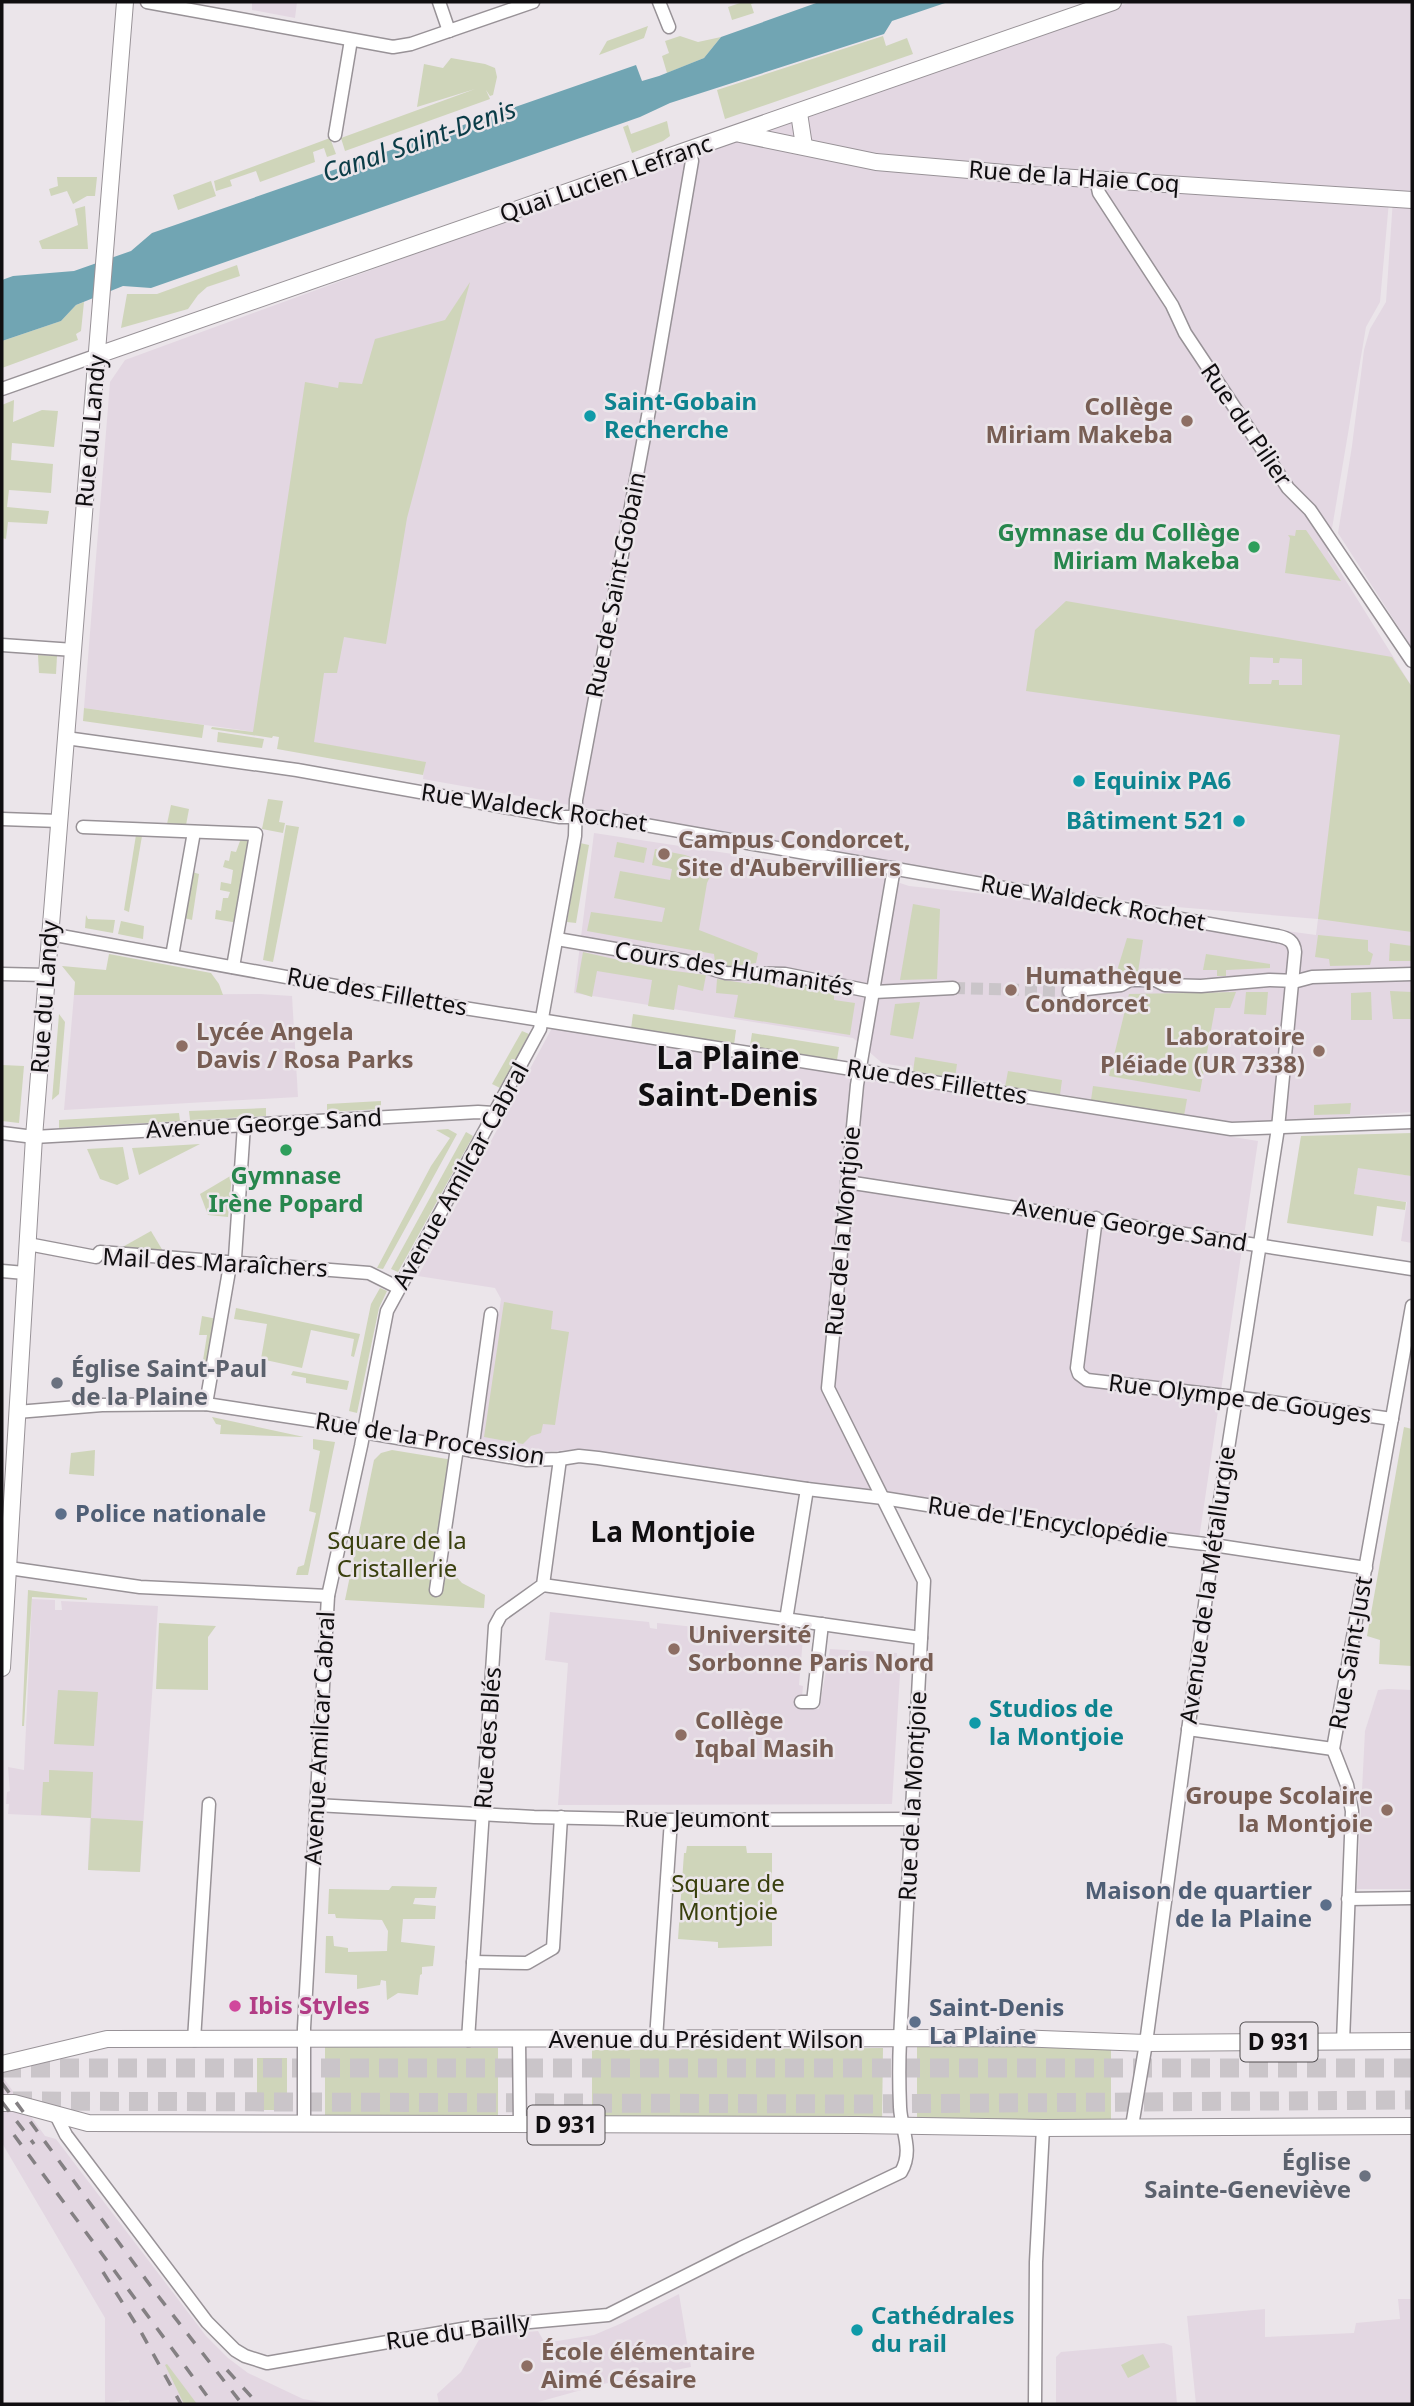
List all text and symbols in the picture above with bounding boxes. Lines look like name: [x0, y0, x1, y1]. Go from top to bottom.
water label: Canal Saint-Denis: [317, 90, 521, 190]
street label: Quai Lucien Lefranc: [495, 126, 716, 229]
street label: Rue de la Haie Coq: [967, 152, 1181, 199]
street label: Rue du Landy: [66, 352, 113, 509]
street label: Rue du Pilier: [1194, 356, 1301, 492]
place label: Saint-Gobain Recherche: [604, 384, 757, 445]
place label: Collège Miriam Makeba: [986, 389, 1173, 450]
marker: Saint-Gobain Recherche: [582, 408, 598, 424]
marker: Collège Miriam Makeba: [1179, 413, 1195, 429]
street label: Rue de Saint-Gobain: [576, 469, 653, 700]
place label: Gymnase du Collège Miriam Makeba: [997, 515, 1240, 576]
marker: Gymnase du Collège Miriam Makeba: [1246, 539, 1262, 555]
place label: Equinix PA6: [1093, 763, 1231, 796]
marker: Equinix PA6: [1071, 773, 1087, 789]
street label: Rue Waldeck Rochet: [419, 774, 650, 839]
place label: Bâtiment 521: [1066, 803, 1225, 836]
marker: Bâtiment 521: [1231, 813, 1247, 829]
place label: Campus Condorcet, Site d'Aubervilliers: [678, 822, 911, 883]
marker: Campus Condorcet, Site d'Aubervilliers: [656, 846, 672, 862]
street label: Rue Waldeck Rochet: [978, 865, 1209, 938]
street label: Rue du Landy: [22, 919, 65, 1074]
street label: Cours des Humanités: [612, 932, 856, 1003]
street label: Rue des Fillettes: [285, 958, 470, 1023]
place label: Humathèque Condorcet: [1025, 958, 1182, 1019]
marker: Humathèque Condorcet: [1003, 982, 1019, 998]
place label: Lycée Angela Davis / Rosa Parks: [196, 1014, 414, 1075]
place label: Laboratoire Pléiade (UR 7338): [1100, 1019, 1305, 1080]
district label: La Plaine Saint-Denis: [638, 1035, 818, 1115]
marker: Lycée Angela Davis / Rosa Parks: [174, 1038, 190, 1054]
marker: Laboratoire Pléiade (UR 7338): [1311, 1043, 1327, 1059]
street label: Rue des Fillettes: [845, 1050, 1030, 1111]
street label: Avenue Amilcar Cabral: [384, 1056, 536, 1294]
street label: Avenue George Sand: [145, 1100, 383, 1145]
street label: Rue de la Montjoie: [816, 1125, 867, 1337]
marker: Gymnase Irène Popard: [278, 1142, 294, 1158]
place label: Gymnase Irène Popard: [209, 1158, 363, 1219]
street label: Avenue George Sand: [1011, 1189, 1250, 1258]
street label: Mail des Maraîchers: [102, 1239, 329, 1284]
place label: Église Saint-Paul de la Plaine: [71, 1351, 267, 1412]
street label: Rue Olympe de Gouges: [1107, 1365, 1374, 1430]
marker: Église Saint-Paul de la Plaine: [49, 1375, 65, 1391]
street label: Rue de la Procession: [313, 1403, 547, 1472]
street label: Avenue de la Métallurgie: [1171, 1444, 1242, 1726]
street label: Rue de l'Encyclopédie: [926, 1487, 1171, 1554]
place label: Police nationale: [75, 1496, 266, 1529]
marker: Police nationale: [53, 1506, 69, 1522]
district label: La Montjoie: [591, 1512, 755, 1550]
park label: Square de la Cristallerie: [327, 1523, 467, 1584]
street label: Rue Saint-Just: [1320, 1573, 1379, 1732]
street label: Avenue Amilcar Cabral: [295, 1610, 342, 1866]
place label: Université Sorbonne Paris Nord: [688, 1617, 934, 1678]
marker: Université Sorbonne Paris Nord: [666, 1641, 682, 1657]
street label: Rue des Blés: [465, 1666, 508, 1810]
street label: Rue de la Montjoie: [890, 1690, 933, 1902]
place label: Studios de la Montjoie: [989, 1691, 1124, 1752]
place label: Collège Iqbal Masih: [695, 1703, 834, 1764]
marker: Studios de la Montjoie: [967, 1715, 983, 1731]
marker: Collège Iqbal Masih: [673, 1727, 689, 1743]
place label: Groupe Scolaire la Montjoie: [1185, 1778, 1373, 1839]
street label: Rue Jeumont: [625, 1801, 770, 1834]
marker: Groupe Scolaire la Montjoie: [1379, 1802, 1395, 1818]
park label: Square de Montjoie: [671, 1866, 785, 1927]
place label: Maison de quartier de la Plaine: [1085, 1873, 1312, 1934]
marker: Maison de quartier de la Plaine: [1318, 1897, 1334, 1913]
place label: Ibis Styles: [249, 1988, 370, 2021]
place label: Saint-Denis La Plaine: [929, 1990, 1064, 2051]
marker: Ibis Styles: [227, 1998, 243, 2014]
marker: Saint-Denis La Plaine: [907, 2014, 923, 2030]
street label: Avenue du Président Wilson: [548, 2022, 864, 2055]
road number: D 931: [1240, 2022, 1318, 2062]
road number: D 931: [528, 2106, 604, 2144]
place label: Église Sainte-Geneviève: [1144, 2144, 1351, 2205]
marker: Église Sainte-Geneviève: [1357, 2168, 1373, 2184]
place label: Cathédrales du rail: [871, 2298, 1014, 2359]
street label: Rue du Bailly: [384, 2304, 533, 2357]
marker: Cathédrales du rail: [849, 2322, 865, 2338]
place label: École élémentaire Aimé Césaire: [541, 2334, 755, 2395]
marker: École élémentaire Aimé Césaire: [519, 2358, 535, 2374]

